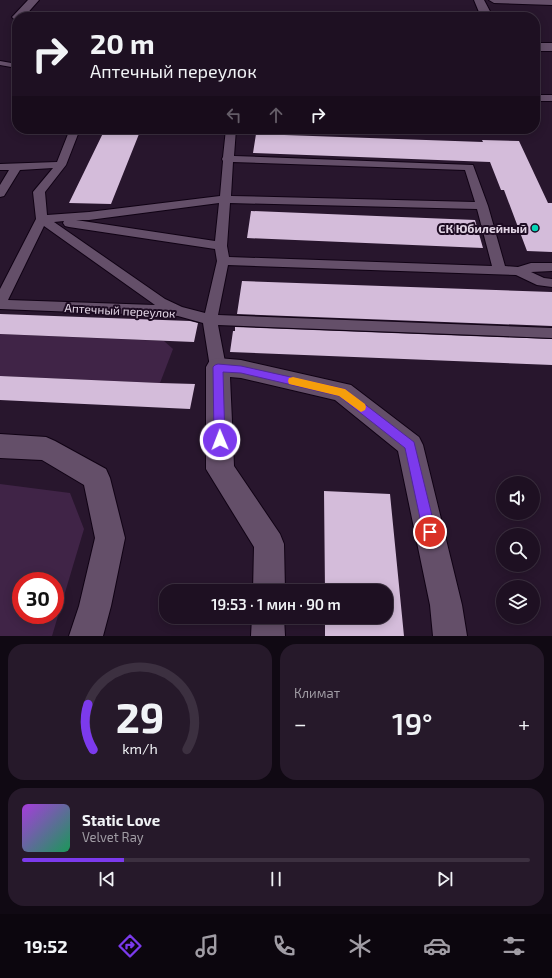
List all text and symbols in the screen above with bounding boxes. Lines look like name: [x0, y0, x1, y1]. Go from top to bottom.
text: 20 m: [90, 26, 155, 60]
icon: right: [24, 28, 76, 80]
text: Аптечный переулок: [90, 60, 257, 82]
icon: left: [223, 104, 245, 126]
icon: ahead: [265, 104, 287, 126]
icon: right: [307, 104, 329, 126]
place label: СК Юбилейный: [438, 221, 527, 235]
marker: СК Юбилейный: [530, 223, 540, 233]
street label: Аптечный переулок: [64, 300, 176, 321]
position arrow: [199, 419, 241, 461]
map controls: [496, 476, 540, 624]
button: sound: [496, 476, 540, 520]
pin: [413, 515, 447, 549]
icon: arrive: [419, 521, 441, 543]
button: search: [496, 528, 540, 572]
speed limit sign: 30: [12, 572, 64, 624]
button: layers: [496, 580, 540, 624]
text: 19:53 · 1 мин · 90 m: [211, 595, 341, 613]
text: Климат: [294, 685, 340, 701]
text: 29: [116, 691, 164, 741]
text: 19°: [392, 705, 433, 741]
text: −: [294, 710, 307, 736]
text: +: [518, 710, 530, 736]
text: km/h: [122, 740, 158, 757]
text: Static Love: [82, 811, 160, 829]
text: Velvet Ray: [82, 829, 144, 845]
icon: previous: [96, 868, 118, 890]
icon: pause: [265, 868, 287, 890]
icon: next: [434, 868, 456, 890]
icon: directions: [116, 932, 144, 960]
icon: music: [193, 932, 221, 960]
icon: phone: [270, 932, 298, 960]
icon: climate: [346, 932, 374, 960]
icon: car: [423, 932, 451, 960]
icon: filters: [500, 932, 528, 960]
text: 19:52: [24, 935, 68, 957]

